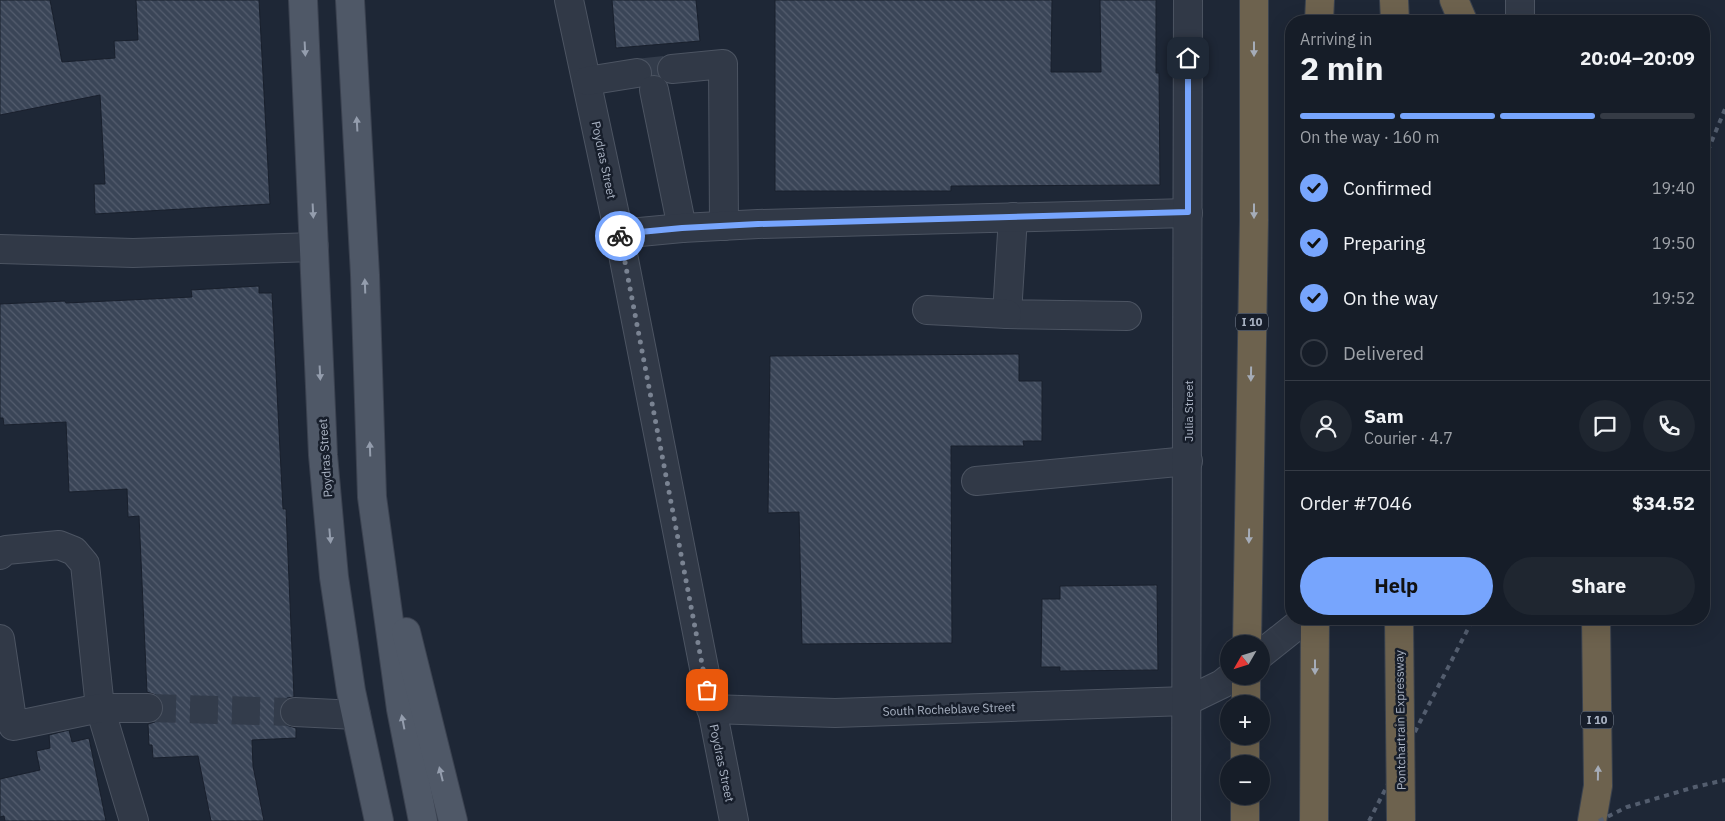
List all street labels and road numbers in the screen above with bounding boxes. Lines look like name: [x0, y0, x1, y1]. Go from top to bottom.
street label: Poydras Street: [588, 120, 620, 200]
road number: I 10: [1236, 314, 1268, 331]
street label: Julia Street: [1181, 380, 1196, 442]
street label: Poydras Street: [315, 418, 335, 498]
street label: Pontchartrain Expressway: [1391, 650, 1409, 790]
street label: South Rocheblave Street: [882, 699, 1016, 719]
road number: I 10: [1581, 712, 1613, 728]
street label: Poydras Street: [706, 723, 738, 803]

